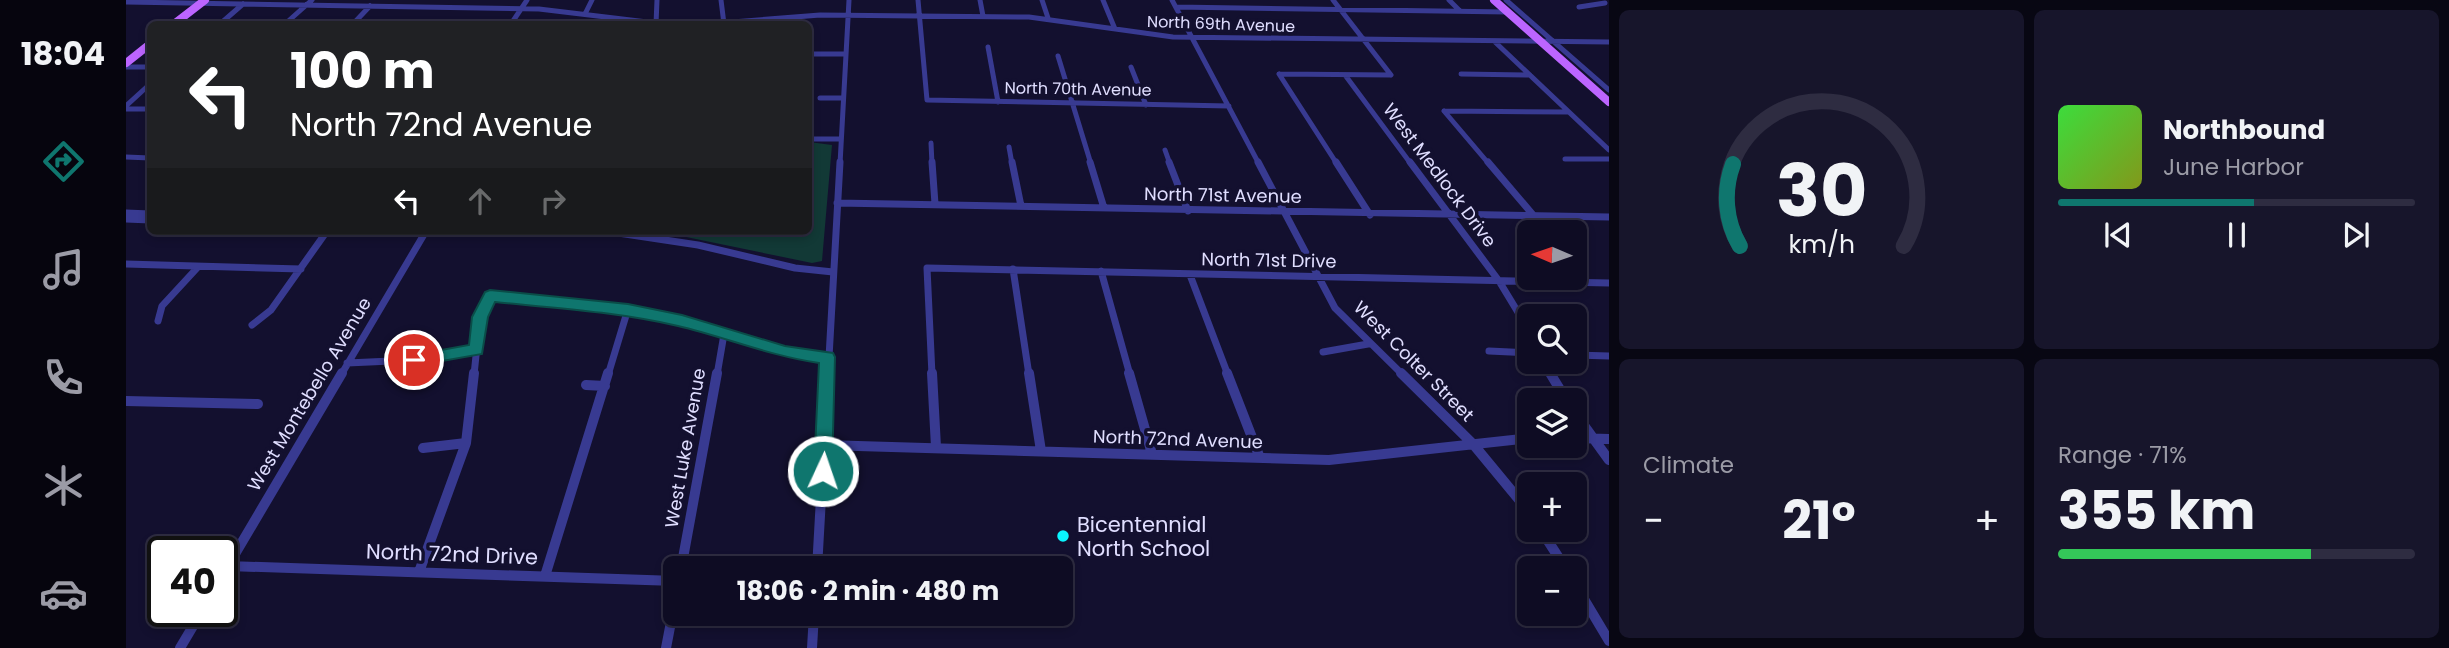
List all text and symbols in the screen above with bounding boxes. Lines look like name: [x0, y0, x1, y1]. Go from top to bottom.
street label: North 69th Avenue: [1146, 10, 1296, 38]
text: 18:04: [21, 31, 105, 76]
text: 100 m: [290, 37, 435, 105]
icon: left: [175, 49, 266, 140]
street label: North 70th Avenue: [1004, 76, 1152, 102]
street label: West Medlock Drive: [1378, 98, 1502, 252]
text: North 72nd Avenue: [290, 102, 592, 147]
text: Northbound: [2163, 112, 2325, 148]
icon: directions: [39, 137, 88, 186]
text: 30: [1776, 140, 1867, 241]
text: June Harbor: [2163, 151, 2304, 183]
street label: North 71st Avenue: [1144, 181, 1302, 209]
icon: left: [388, 182, 426, 220]
icon: ahead: [461, 182, 499, 220]
icon: right: [534, 182, 572, 220]
icon: previous: [2099, 216, 2137, 254]
icon: pause: [2218, 216, 2256, 254]
icon: next: [2337, 216, 2375, 254]
north arrow: [1517, 220, 1587, 290]
map controls: [1517, 220, 1587, 626]
text: km/h: [1788, 227, 1855, 262]
icon: music: [39, 245, 88, 294]
street label: North 71st Drive: [1201, 246, 1337, 274]
street label: West Montebello Avenue: [241, 292, 377, 496]
street label: West Colter Street: [1348, 295, 1480, 427]
button: search: [1517, 304, 1587, 374]
pin: [384, 330, 444, 390]
icon: arrive: [395, 341, 433, 379]
icon: phone: [39, 353, 88, 402]
street label: West Luke Avenue: [659, 366, 711, 530]
button: layers: [1517, 388, 1587, 458]
street label: North 72nd Avenue: [1093, 424, 1263, 454]
position arrow: [786, 434, 860, 508]
text: Range · 71%: [2058, 439, 2187, 471]
text: Climate: [1643, 449, 1734, 481]
icon: climate: [39, 461, 88, 510]
button: +: [1517, 472, 1587, 542]
text: 355 km: [2058, 474, 2255, 547]
text: 21°: [1782, 484, 1856, 557]
text: −: [1643, 494, 1664, 547]
text: +: [1974, 494, 2000, 547]
place label: Bicentennial North School: [1077, 510, 1210, 563]
marker: Bicentennial North School: [1055, 528, 1071, 544]
speed limit sign: 40: [147, 536, 238, 627]
street label: North 72nd Drive: [365, 537, 539, 571]
button: −: [1517, 556, 1587, 626]
icon: car: [39, 569, 88, 618]
text: 18:06 · 2 min · 480 m: [737, 573, 999, 609]

